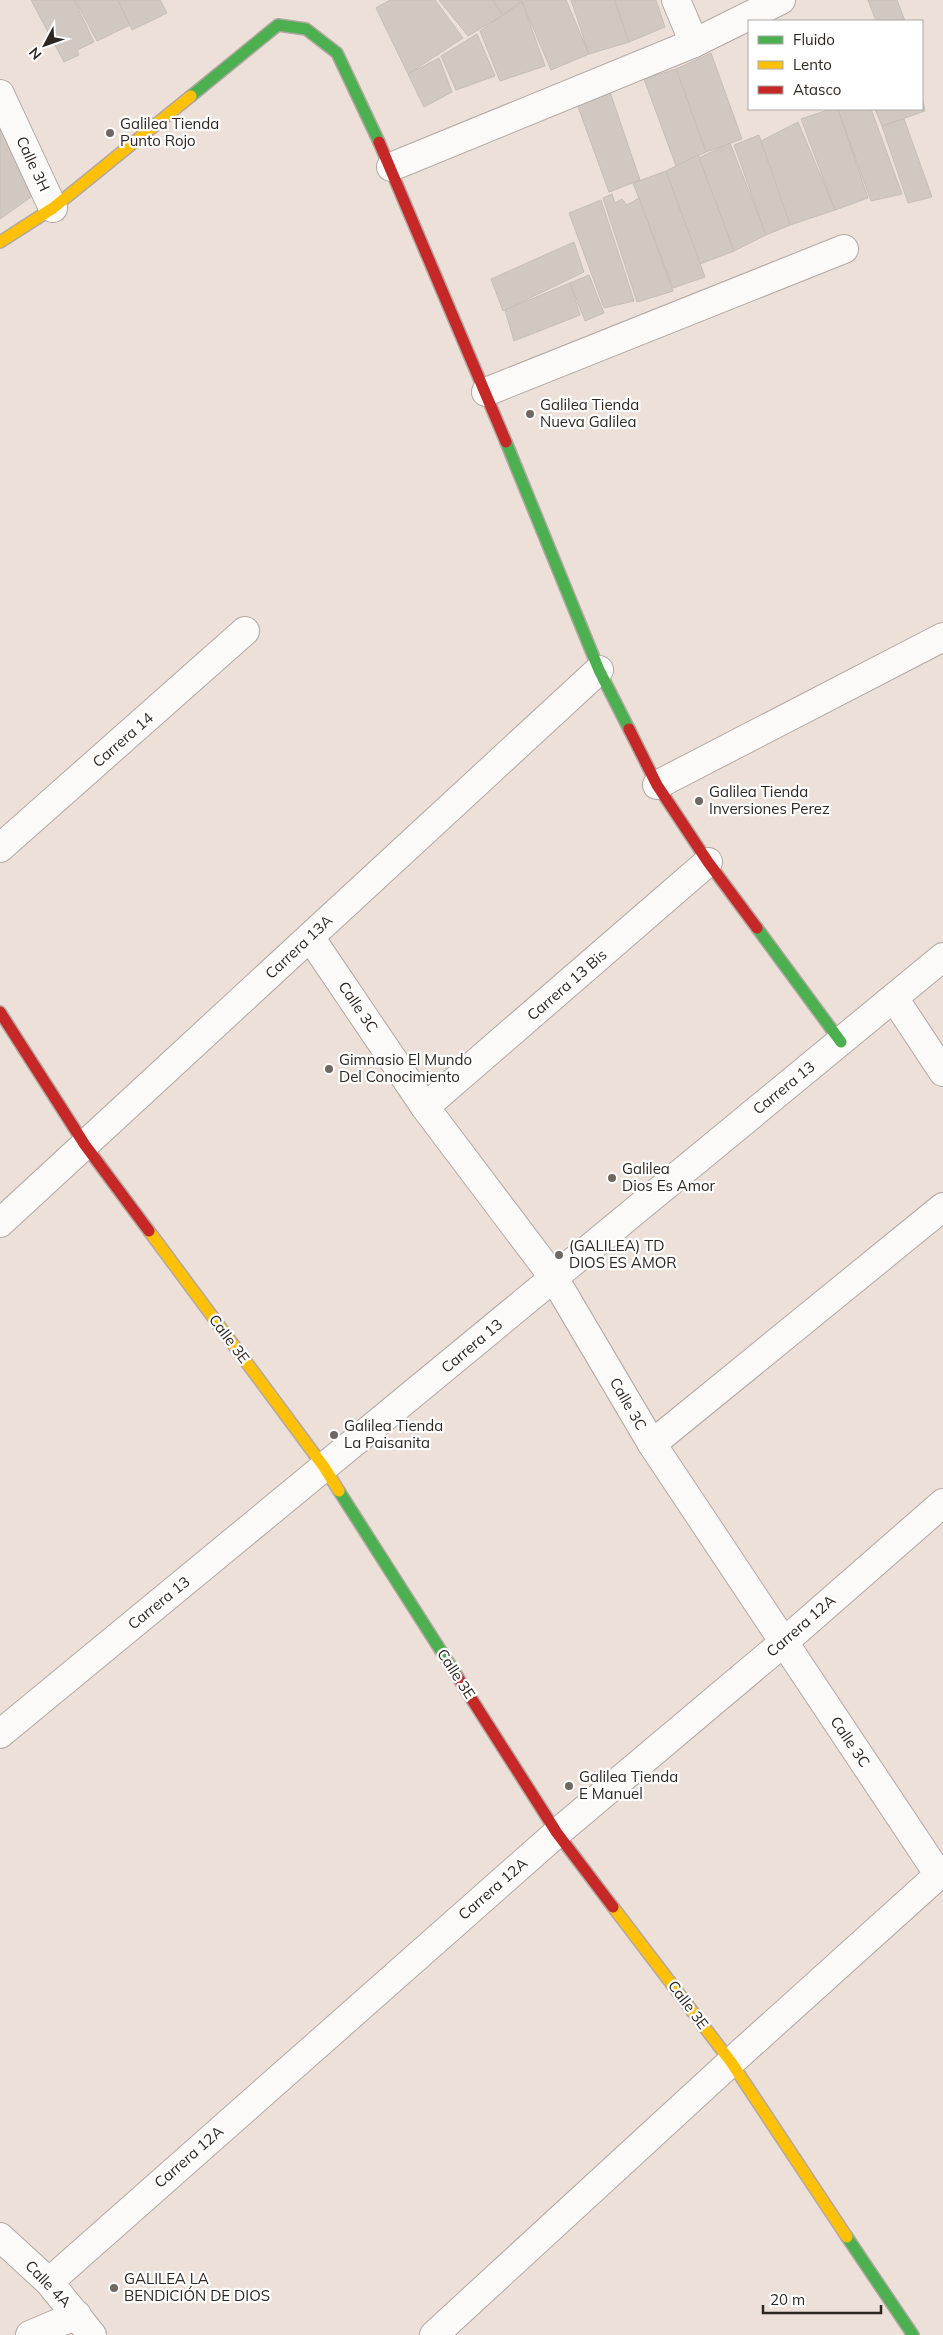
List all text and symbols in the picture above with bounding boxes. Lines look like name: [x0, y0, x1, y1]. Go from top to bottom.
north arrow: [20, 20, 70, 70]
legend: [748, 20, 923, 110]
text: Fluido: [793, 30, 835, 49]
text: N: [25, 44, 45, 63]
text: Lento: [793, 55, 832, 74]
text: Atasco: [793, 80, 841, 99]
place label: Galilea Tienda Punto Rojo: [120, 114, 219, 150]
marker: Galilea Tienda Punto Rojo: [104, 127, 116, 139]
street label: Calle 3H: [12, 133, 54, 194]
place label: Galilea Tienda Nueva Galilea: [540, 395, 639, 431]
marker: Galilea Tienda Nueva Galilea: [524, 408, 536, 420]
street label: Carrera 14: [88, 708, 157, 771]
place label: Galilea Tienda Inversiones Perez: [709, 782, 830, 818]
marker: Galilea Tienda Inversiones Perez: [693, 795, 705, 807]
street label: Carrera 13A: [261, 911, 336, 983]
street label: Carrera 13 Bis: [523, 945, 610, 1024]
street label: Calle 3C: [334, 978, 382, 1036]
place label: Gimnasio El Mundo Del Conocimiento: [339, 1050, 472, 1086]
street label: Carrera 13: [749, 1057, 819, 1118]
marker: Gimnasio El Mundo Del Conocimiento: [323, 1063, 335, 1075]
place label: Galilea Dios Es Amor: [622, 1159, 716, 1195]
marker: Galilea Dios Es Amor: [606, 1172, 618, 1184]
place label: (GALILEA) TD DIOS ES AMOR: [569, 1236, 677, 1272]
marker: (GALILEA) TD DIOS ES AMOR: [553, 1249, 565, 1261]
street label: Calle 3E: [205, 1311, 254, 1367]
street label: Carrera 13: [437, 1314, 506, 1377]
street label: Calle 3C: [606, 1374, 651, 1433]
place label: Galilea Tienda La Paisanita: [344, 1416, 443, 1452]
marker: Galilea Tienda La Paisanita: [328, 1429, 340, 1441]
street label: Carrera 13: [124, 1572, 194, 1633]
street label: Carrera 12A: [762, 1590, 839, 1661]
street label: Calle 3E: [433, 1645, 480, 1703]
street label: Calle 3C: [826, 1713, 874, 1771]
place label: Galilea Tienda E Manuel: [579, 1767, 678, 1803]
marker: Galilea Tienda E Manuel: [563, 1780, 575, 1792]
street label: Carrera 12A: [454, 1853, 531, 1924]
street label: Calle 3E: [664, 1977, 713, 2033]
street label: Carrera 12A: [150, 2121, 227, 2192]
street label: Calle 4A: [21, 2256, 75, 2311]
place label: GALILEA LA BENDICIÓN DE DIOS: [124, 2269, 270, 2305]
marker: GALILEA LA BENDICIÓN DE DIOS: [108, 2282, 120, 2294]
scale bar: [763, 2282, 880, 2314]
text: 20 m: [770, 2290, 805, 2309]

